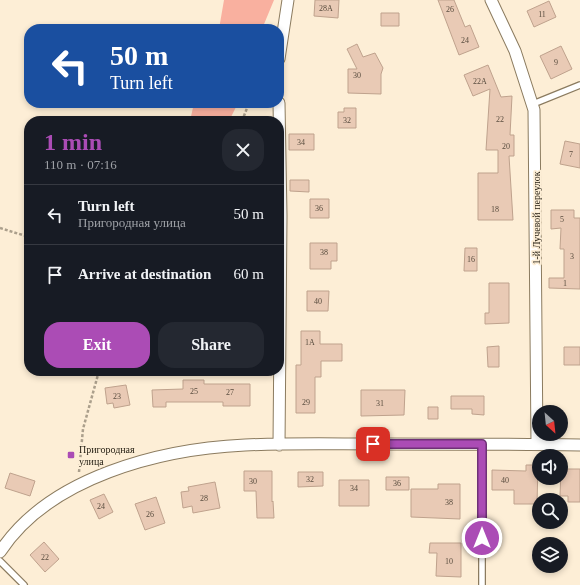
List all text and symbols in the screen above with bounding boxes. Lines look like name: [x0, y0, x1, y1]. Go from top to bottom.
house number: 28А: [319, 4, 333, 13]
house number: 26: [446, 5, 454, 14]
house number: 11: [538, 10, 546, 19]
house number: 24: [461, 36, 469, 45]
icon: left: [44, 40, 96, 92]
text: 50 m: [110, 40, 168, 71]
house number: 9: [554, 58, 558, 67]
house number: 30: [353, 71, 361, 80]
text: Turn left: [110, 73, 173, 93]
house number: 22А: [473, 77, 487, 86]
house number: 22: [496, 115, 504, 124]
house number: 32: [343, 116, 351, 125]
text: 1 min: [44, 129, 102, 155]
button: close: [222, 129, 264, 171]
house number: 34: [297, 138, 305, 147]
house number: 20: [502, 142, 510, 151]
house number: 7: [569, 150, 573, 159]
text: 110 m · 07:16: [44, 157, 117, 172]
street label: 1-й Лучевой переулок: [531, 171, 542, 265]
text: Turn left: [78, 198, 135, 214]
icon: left: [44, 204, 66, 226]
house number: 36: [315, 204, 323, 213]
house number: 18: [491, 205, 499, 214]
text: 50 m: [234, 206, 264, 222]
text: Пригородная улица: [78, 215, 186, 230]
house number: 5: [560, 215, 564, 224]
house number: 38: [320, 248, 328, 257]
house number: 3: [570, 252, 574, 261]
house number: 16: [467, 255, 475, 264]
icon: arrive: [44, 264, 66, 286]
text: Arrive at destination: [78, 266, 211, 282]
text: 60 m: [234, 266, 264, 282]
house number: 1: [563, 279, 567, 288]
house number: 40: [314, 297, 322, 306]
button: Exit: [44, 322, 150, 368]
button: Share: [158, 322, 264, 368]
house number: 1А: [305, 338, 315, 347]
house number: 25: [190, 387, 198, 396]
house number: 27: [226, 388, 234, 397]
house number: 23: [113, 392, 121, 401]
house number: 29: [302, 398, 310, 407]
house number: 31: [376, 399, 384, 408]
north arrow: [532, 405, 568, 441]
map controls: [532, 405, 568, 573]
pin: [356, 427, 390, 461]
icon: arrive: [362, 433, 384, 455]
place label: Пригородная улица: [79, 444, 135, 467]
button: sound: [532, 449, 568, 485]
marker: Пригородная улица: [66, 450, 76, 460]
house number: 32: [306, 475, 314, 484]
house number: 40: [501, 476, 509, 485]
house number: 30: [249, 477, 257, 486]
house number: 36: [393, 479, 401, 488]
house number: 34: [350, 484, 358, 493]
button: search: [532, 493, 568, 529]
house number: 28: [200, 494, 208, 503]
house number: 38: [445, 498, 453, 507]
house number: 24: [97, 502, 105, 511]
house number: 26: [146, 510, 154, 519]
position arrow: [461, 517, 503, 559]
button: layers: [532, 537, 568, 573]
house number: 22: [41, 553, 49, 562]
house number: 10: [445, 557, 453, 566]

